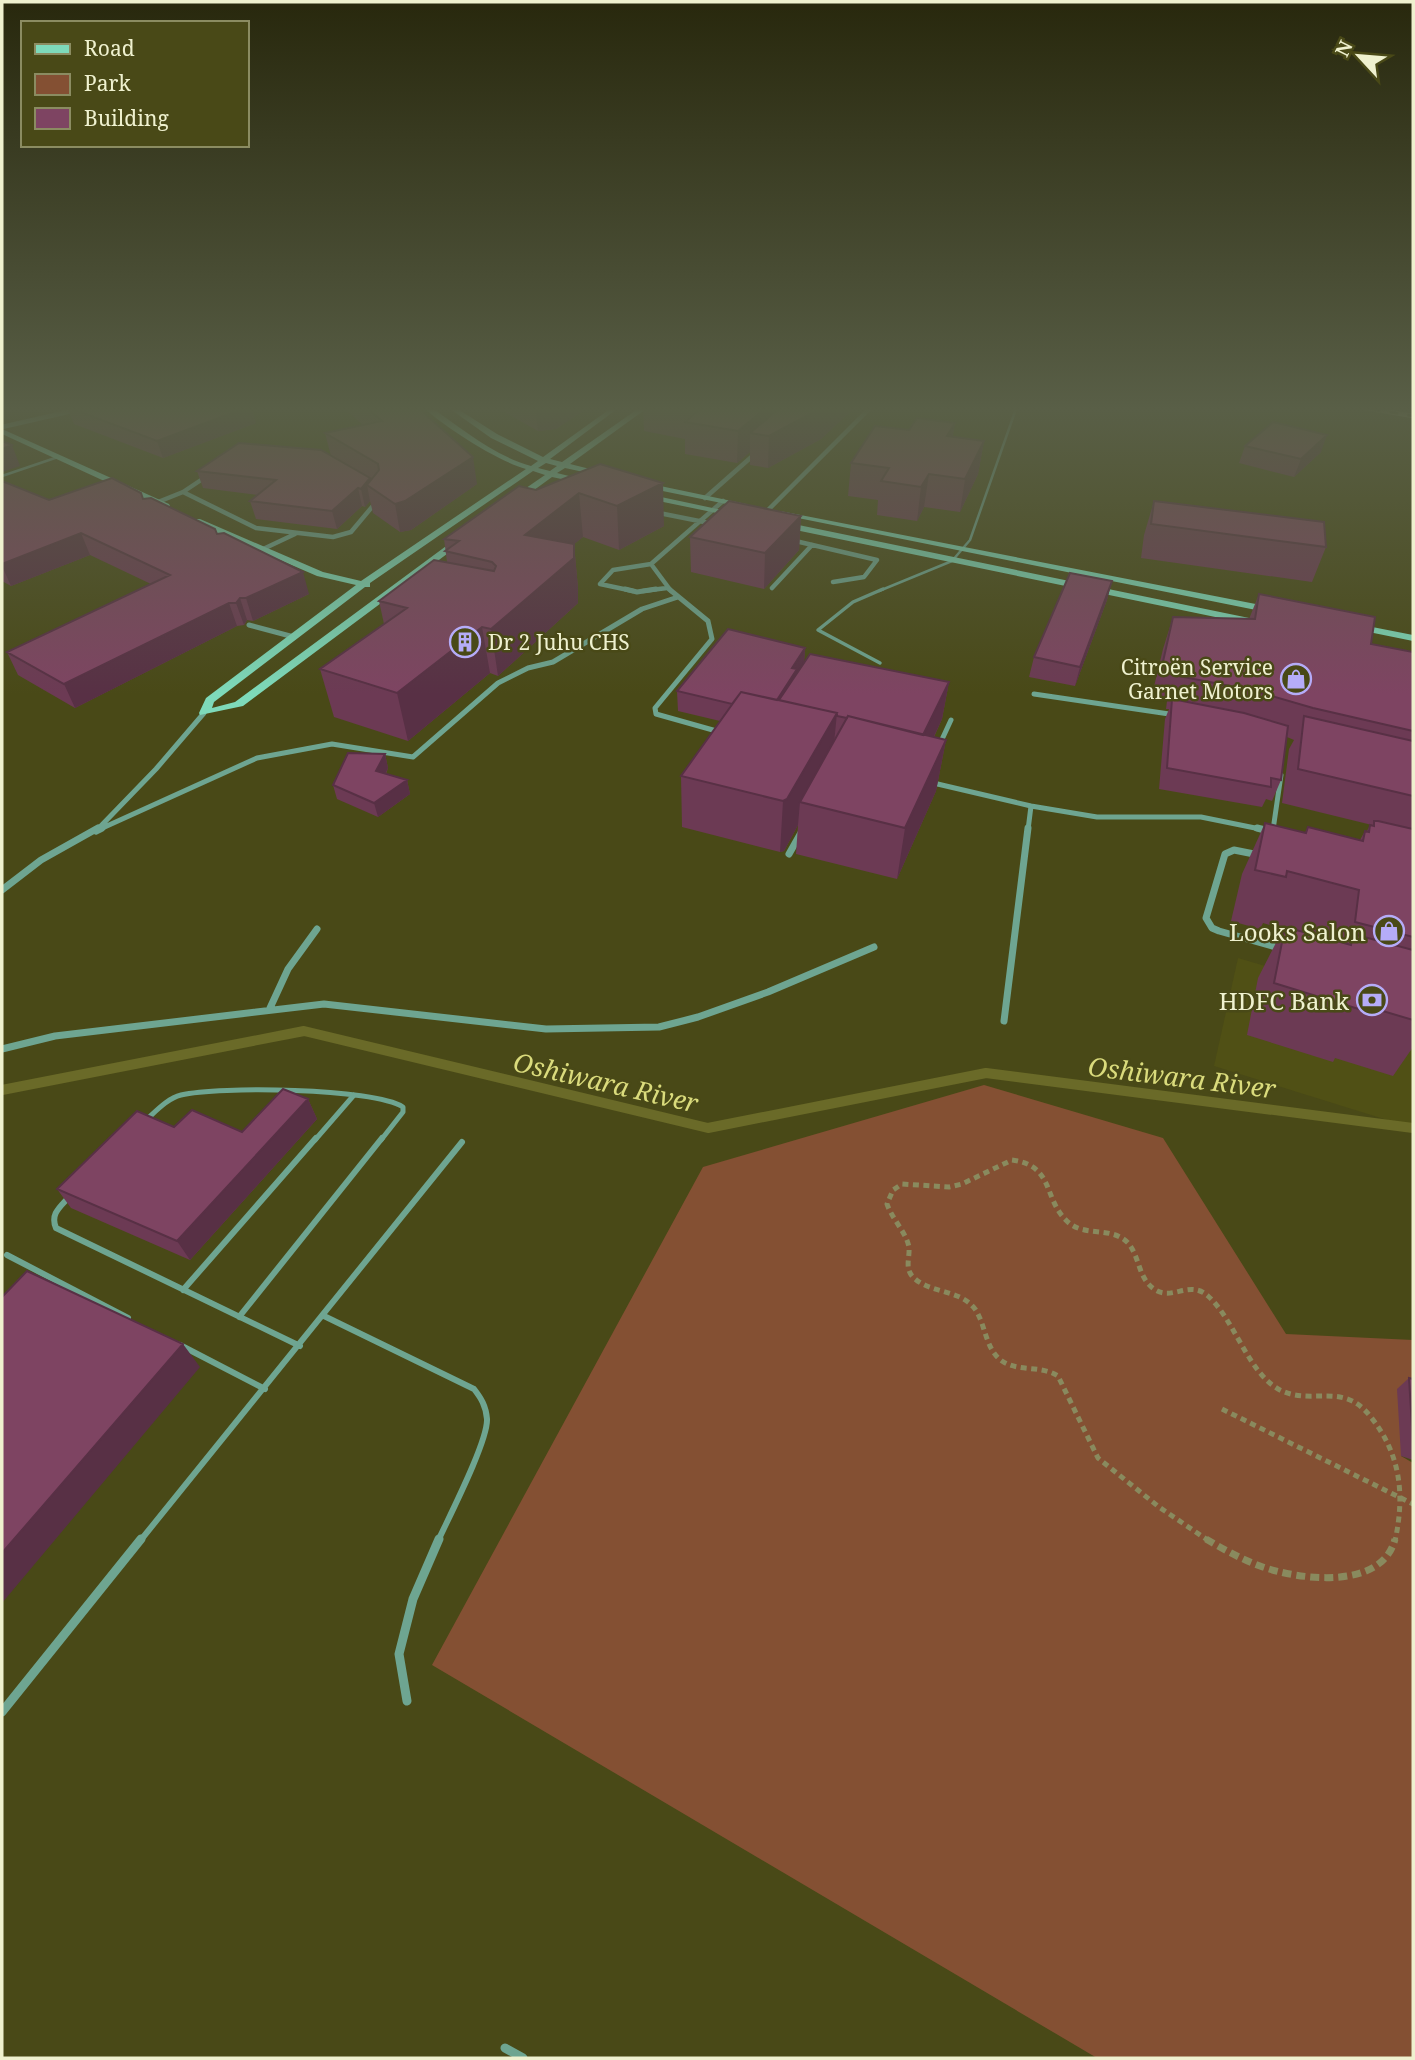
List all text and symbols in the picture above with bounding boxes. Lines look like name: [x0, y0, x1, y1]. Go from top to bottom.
legend: [21, 21, 248, 147]
north arrow: [1324, 21, 1394, 91]
text: Road: [84, 34, 135, 62]
text: N: [1329, 36, 1359, 61]
text: Park: [84, 69, 131, 97]
text: Building: [84, 104, 169, 132]
building icon: Dr 2 Juhu CHS: [448, 625, 482, 659]
place label: Dr 2 Juhu CHS: [488, 628, 630, 656]
place label: Citroën Service Garnet Motors: [1121, 653, 1273, 705]
shop icon: Citroën Service Garnet Motors: [1279, 662, 1313, 696]
shop icon: Looks Salon: [1372, 914, 1406, 948]
place label: Looks Salon: [1229, 915, 1366, 948]
bank icon: HDFC Bank: [1355, 983, 1389, 1017]
place label: HDFC Bank: [1219, 984, 1350, 1017]
water label: Oshiwara River: [510, 1043, 703, 1121]
water label: Oshiwara River: [1086, 1048, 1279, 1106]

